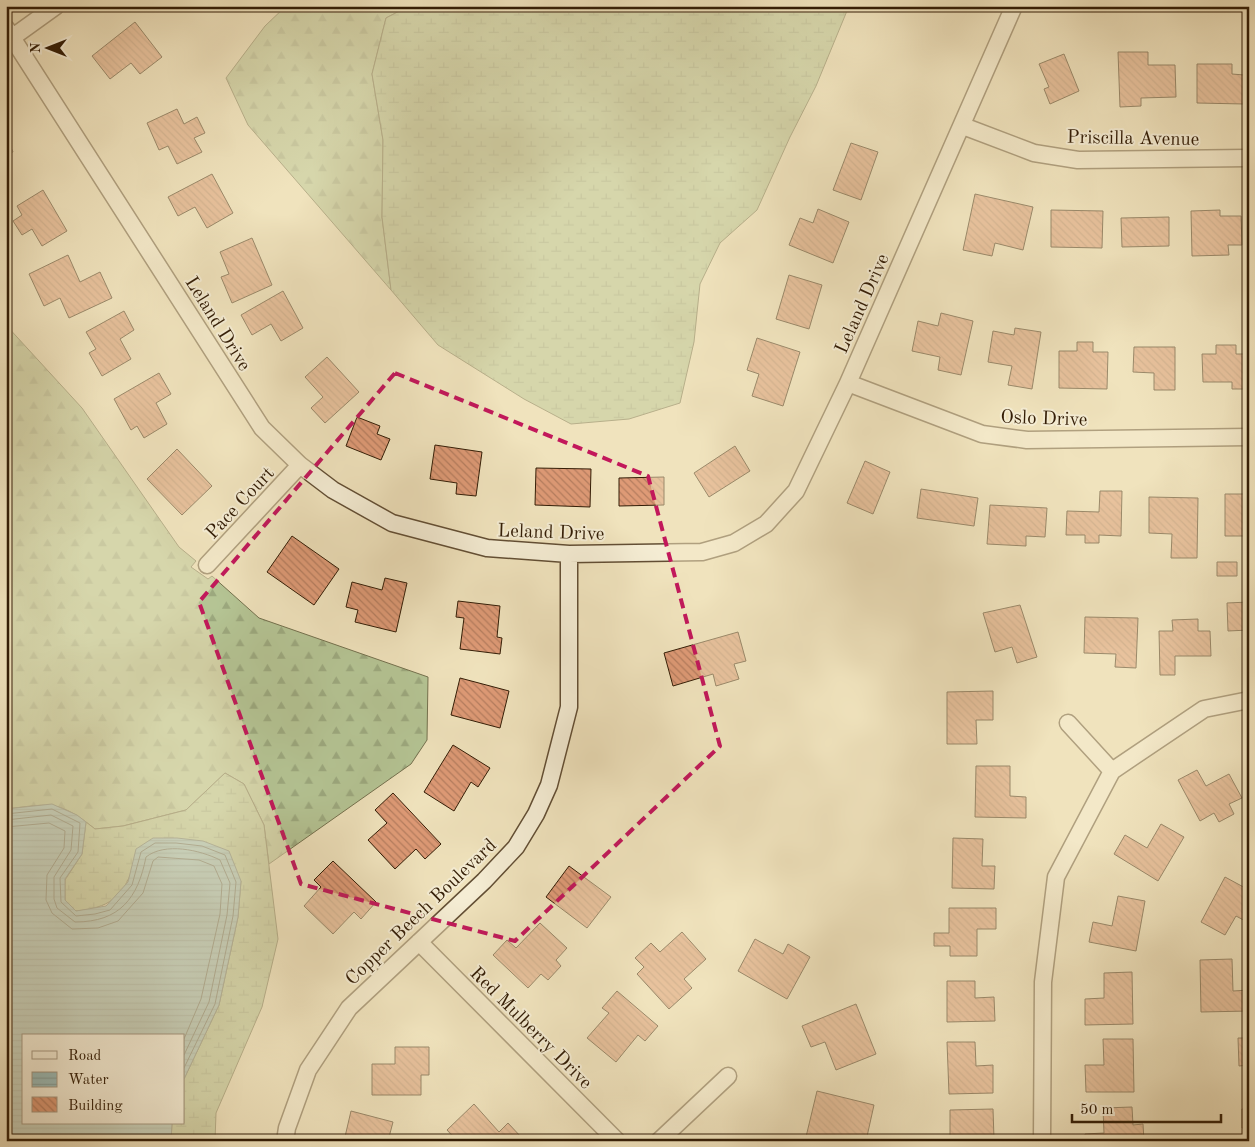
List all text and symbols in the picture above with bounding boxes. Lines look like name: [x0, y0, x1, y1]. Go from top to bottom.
north arrow: [22, 22, 72, 72]
text: N: [29, 42, 43, 53]
street label: Priscilla Avenue: [1066, 129, 1200, 150]
street label: Leland Drive: [833, 251, 894, 357]
street label: Leland Drive: [180, 274, 253, 375]
street label: Oslo Drive: [1000, 408, 1088, 431]
street label: Pace Court: [203, 464, 279, 543]
street label: Leland Drive: [497, 522, 605, 545]
street label: Copper Beech Boulevard: [343, 836, 501, 990]
street label: Red Mulberry Drive: [466, 964, 595, 1093]
legend: [22, 1034, 185, 1124]
text: Road: [68, 1049, 102, 1064]
text: Water: [68, 1073, 109, 1088]
scale bar: [1072, 1092, 1221, 1124]
text: Building: [68, 1099, 123, 1114]
text: 50 m: [1080, 1103, 1114, 1118]

